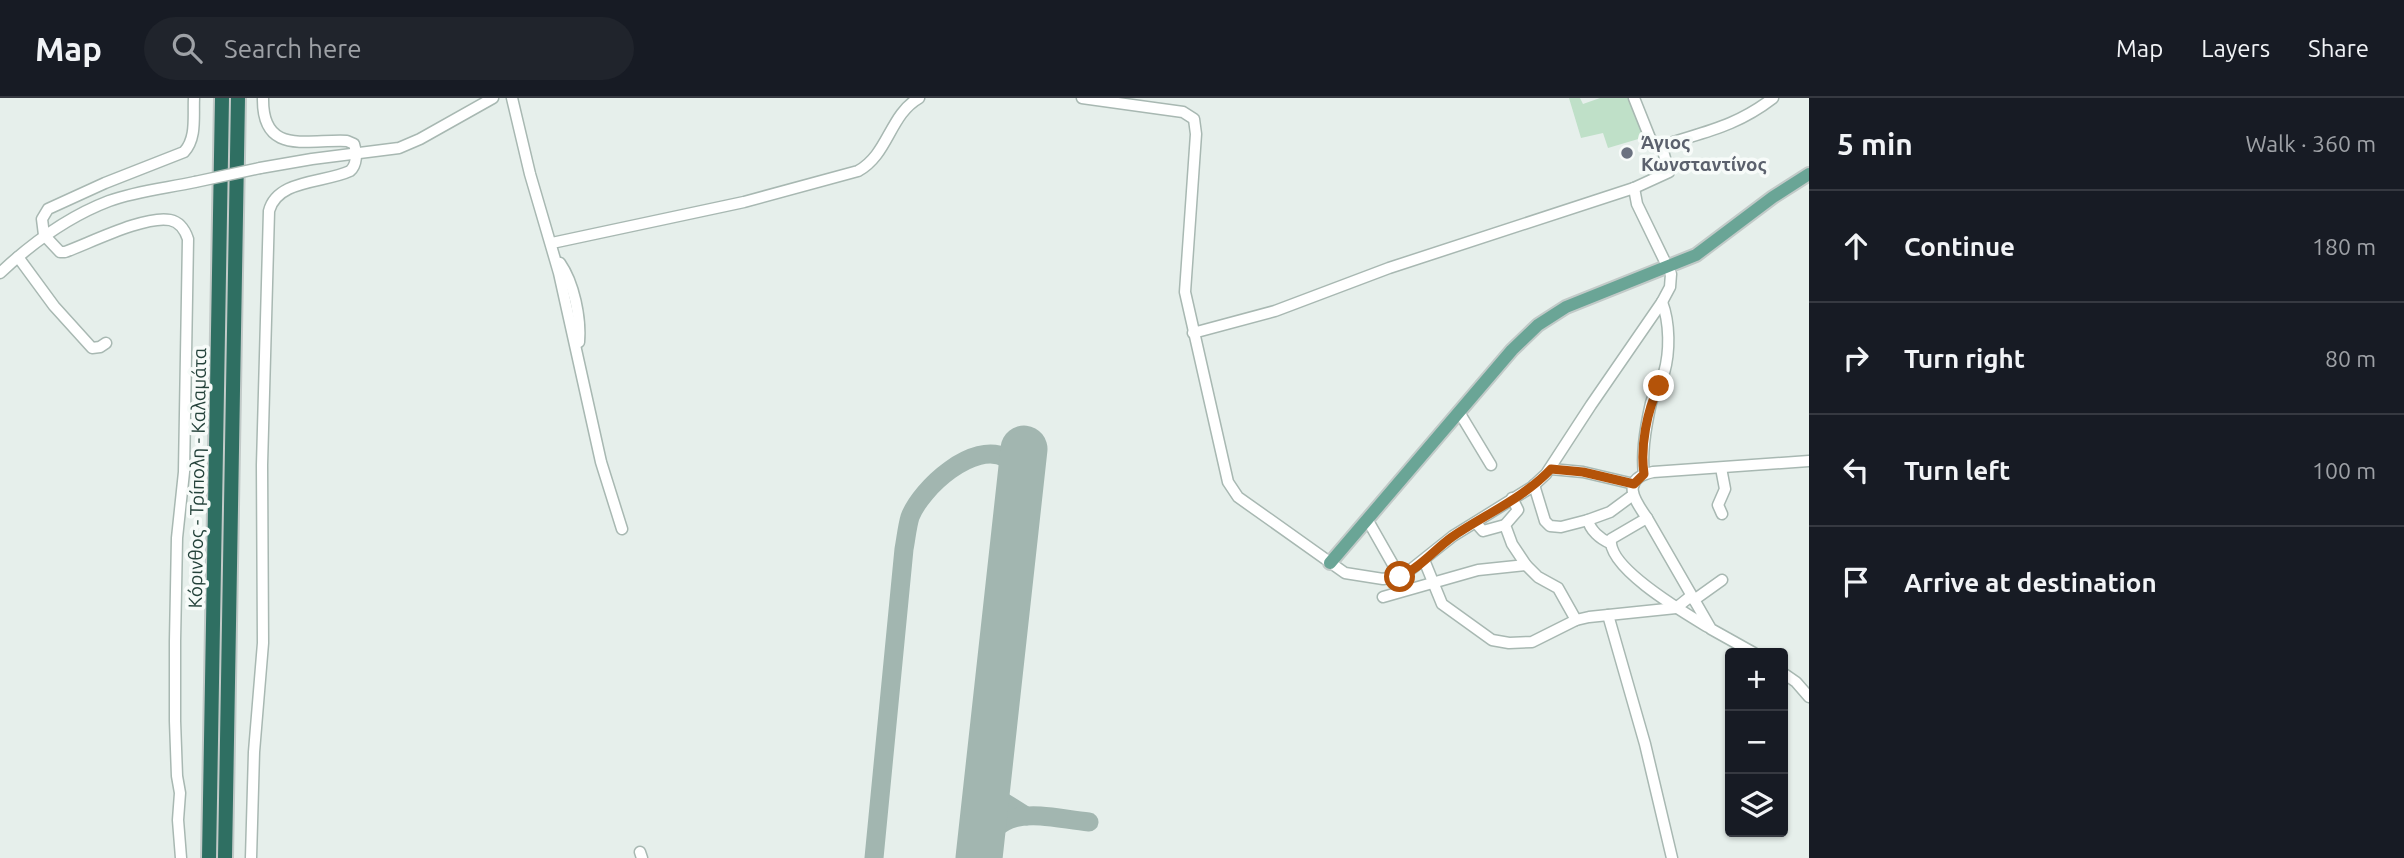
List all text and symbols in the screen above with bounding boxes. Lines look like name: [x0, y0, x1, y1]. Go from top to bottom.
search box: [144, 17, 634, 80]
icon: search: [168, 29, 206, 67]
text: Map: [35, 30, 102, 67]
text: Search here: [224, 34, 362, 63]
text: Map: [2116, 35, 2163, 62]
text: Layers: [2201, 35, 2270, 62]
text: Share: [2308, 35, 2369, 62]
text: 5 min: [1837, 127, 1913, 161]
place label: Άγιος Κωνσταντίνος: [1641, 131, 1767, 175]
text: Walk · 360 m: [2245, 131, 2376, 156]
marker: Άγιος Κωνσταντίνος: [1619, 145, 1635, 161]
icon: ahead: [1837, 227, 1875, 265]
text: Continue: [1904, 232, 2015, 261]
text: 180 m: [2312, 234, 2376, 259]
icon: right: [1837, 339, 1875, 377]
text: Turn right: [1904, 344, 2025, 373]
text: 80 m: [2325, 346, 2376, 371]
street label: Κόρινθος - Τρίπολη - Καλαμάτα: [184, 347, 210, 609]
route end: [1643, 370, 1674, 401]
icon: left: [1837, 451, 1875, 489]
text: Turn left: [1904, 456, 2010, 485]
text: 100 m: [2312, 458, 2376, 483]
route start: [1384, 561, 1415, 592]
icon: arrive: [1837, 563, 1875, 601]
text: Arrive at destination: [1904, 568, 2157, 597]
map controls: [1725, 648, 1788, 837]
button: +: [1725, 648, 1788, 711]
button: −: [1725, 711, 1788, 774]
button: layers: [1725, 774, 1788, 837]

